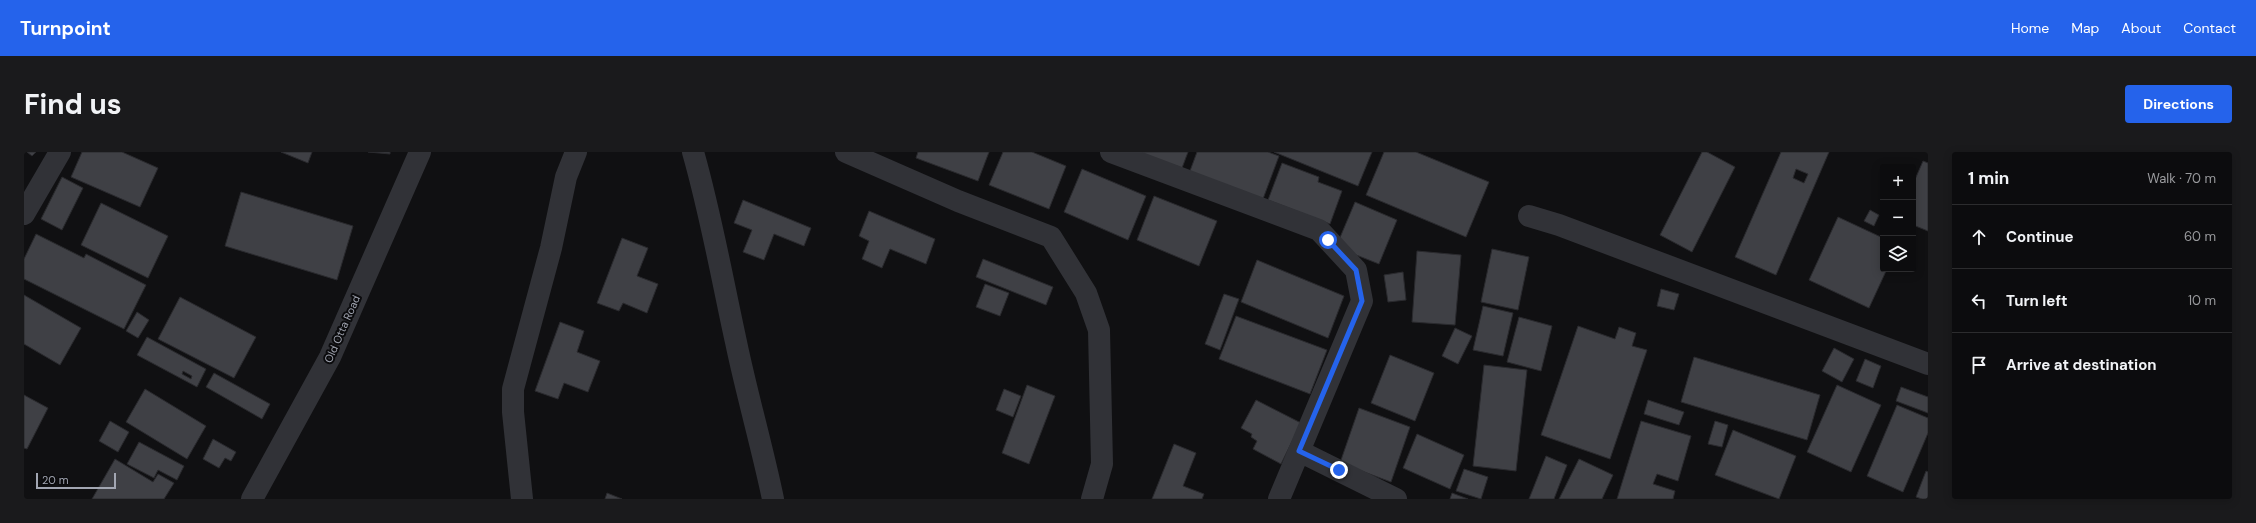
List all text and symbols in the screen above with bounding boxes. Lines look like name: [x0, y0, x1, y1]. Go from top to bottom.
text: Turnpoint: [20, 16, 111, 41]
text: Home: [2011, 19, 2049, 37]
text: Map: [2071, 19, 2099, 37]
text: About: [2121, 19, 2161, 37]
text: Contact: [2183, 19, 2236, 37]
button: Directions: [2125, 85, 2232, 123]
text: Find us: [24, 86, 122, 123]
map controls: [1880, 164, 1916, 272]
button: +: [1880, 164, 1916, 200]
text: 1 min: [1968, 167, 2009, 189]
text: Walk · 70 m: [2147, 170, 2216, 187]
button: −: [1880, 200, 1916, 236]
icon: ahead: [1968, 226, 1990, 248]
text: Continue: [2006, 227, 2074, 247]
text: 60 m: [2184, 228, 2216, 245]
route start: [1319, 231, 1337, 249]
button: layers: [1880, 236, 1916, 272]
icon: left: [1968, 290, 1990, 312]
text: Turn left: [2006, 291, 2067, 311]
text: 10 m: [2188, 292, 2216, 309]
street label: Old Otta Road: [321, 293, 363, 365]
icon: arrive: [1968, 354, 1990, 376]
text: Arrive at destination: [2006, 355, 2157, 375]
route end: [1330, 461, 1348, 479]
scale bar: [36, 471, 116, 490]
text: 20 m: [42, 473, 68, 487]

